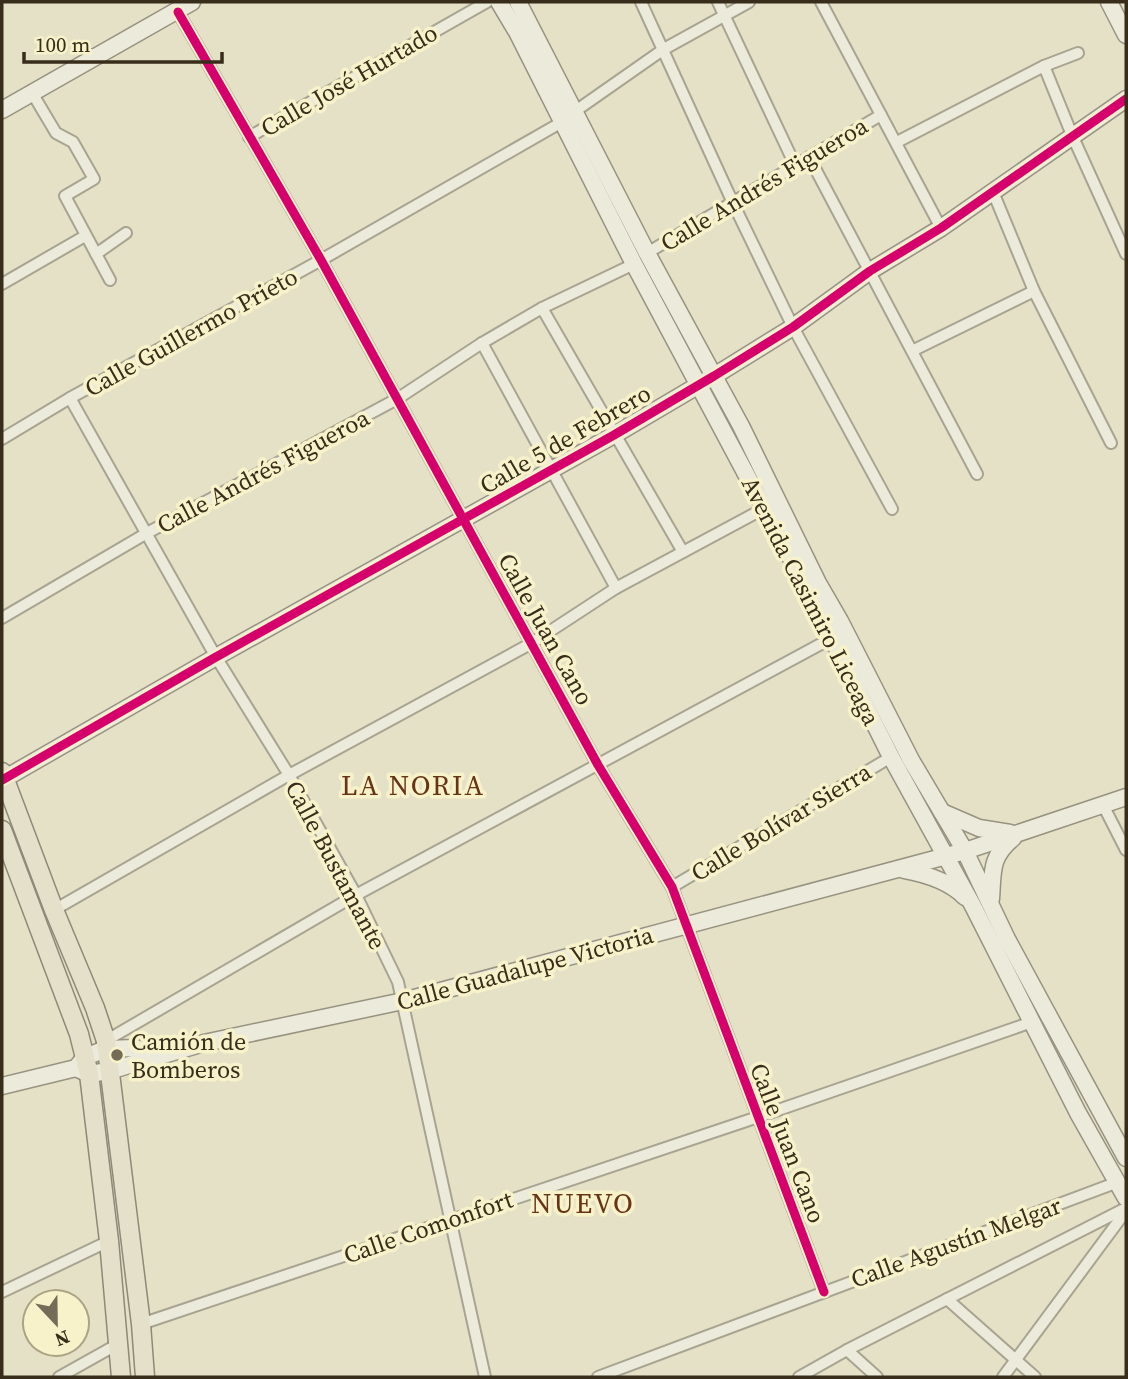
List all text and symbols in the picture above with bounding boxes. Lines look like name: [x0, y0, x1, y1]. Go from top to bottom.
street label: Calle José Hurtado: [254, 16, 444, 144]
scale bar: [24, 21, 222, 65]
text: 100 m: [35, 30, 90, 59]
street label: Calle Andrés Figueroa: [654, 109, 874, 259]
street label: Calle Guillermo Prieto: [79, 260, 303, 404]
street label: Calle 5 de Febrero: [473, 377, 657, 501]
street label: Calle Andrés Figueroa: [151, 401, 376, 541]
street label: Avenida Casimiro Liceaga: [734, 471, 888, 732]
street label: Calle Juan Cano: [491, 547, 601, 711]
street label: Calle Bolívar Sierra: [685, 755, 878, 889]
district label: LA NORIA: [341, 766, 485, 804]
street label: Calle Bustamante: [278, 775, 394, 955]
street label: Calle Guadalupe Victoria: [393, 918, 658, 1018]
place label: Camión de Bomberos: [131, 1025, 246, 1086]
marker: Camión de Bomberos: [109, 1047, 125, 1063]
street label: Calle Juan Cano: [742, 1058, 834, 1228]
street label: Calle Comonfort: [339, 1183, 517, 1271]
district label: NUEVO: [531, 1184, 635, 1222]
street label: Calle Agustín Melgar: [846, 1189, 1066, 1295]
north arrow: [21, 1288, 91, 1358]
text: N: [51, 1324, 74, 1353]

